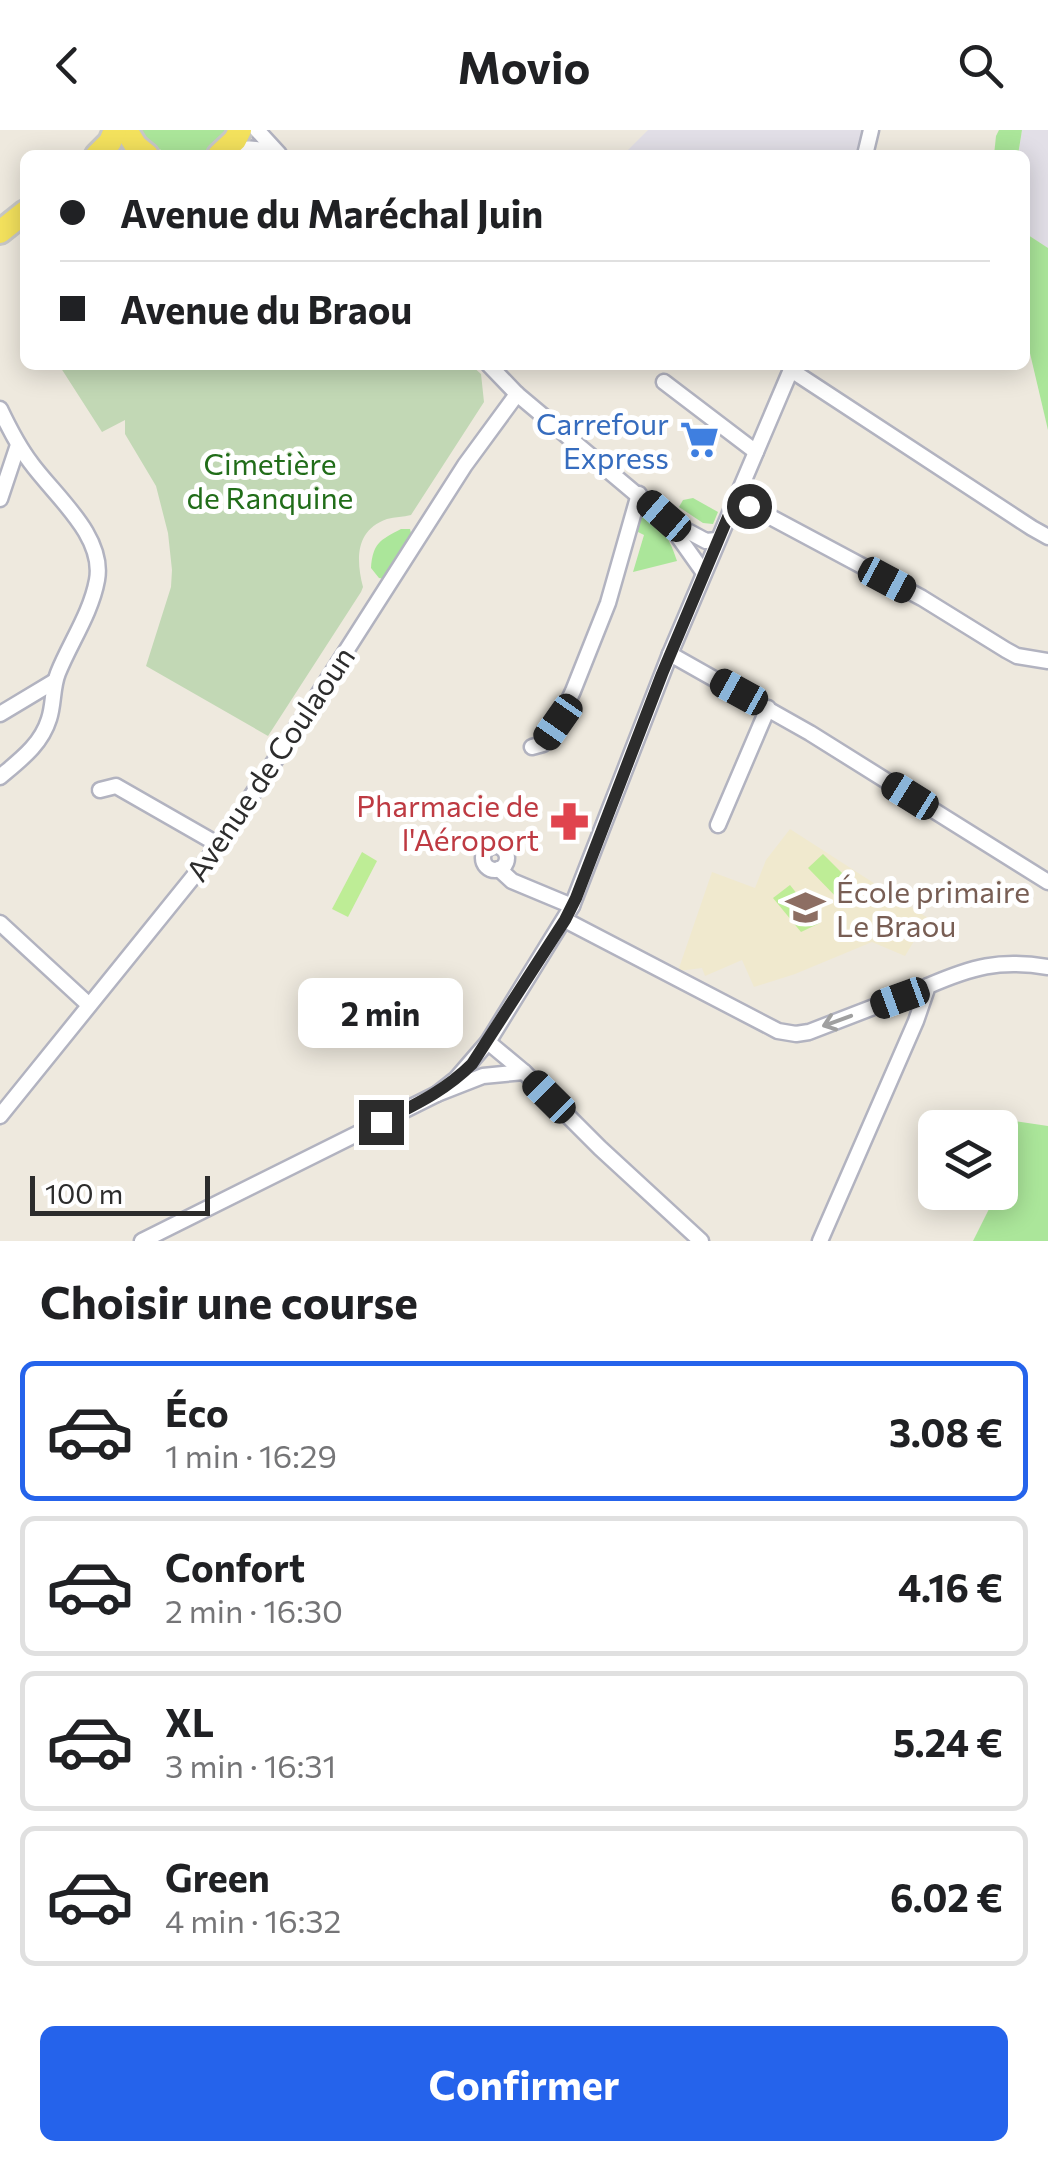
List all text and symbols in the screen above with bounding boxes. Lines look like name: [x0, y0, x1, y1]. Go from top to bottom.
icon: back: [40, 38, 95, 93]
text: Movio: [458, 38, 590, 93]
icon: search: [953, 38, 1008, 93]
text: Avenue du Maréchal Juin: [120, 189, 543, 236]
text: Avenue du Braou: [120, 285, 412, 332]
place label: Carrefour Express: [536, 404, 669, 475]
supermarket icon: Carrefour Express: [678, 418, 720, 460]
park label: Cimetière de Ranquine: [187, 444, 353, 515]
route start: [727, 484, 772, 529]
car: [632, 485, 696, 547]
car: [853, 553, 921, 607]
street label: Avenue de Coulaoun: [177, 639, 361, 887]
car: [705, 664, 773, 720]
car: [529, 689, 587, 755]
car: [877, 767, 943, 825]
place label: Pharmacie de l'Aéroport: [356, 786, 539, 857]
pharmacy icon: Pharmacie de l'Aéroport: [548, 800, 590, 842]
place label: École primaire Le Braou: [836, 872, 1030, 943]
school or university icon: École primaire Le Braou: [785, 886, 827, 928]
car: [867, 974, 933, 1022]
callout: 2 min: [298, 977, 464, 1047]
text: 2 min: [341, 993, 420, 1033]
one-way arrow: [823, 1013, 854, 1031]
car: [517, 1065, 581, 1129]
route end: [359, 1100, 404, 1145]
map controls: [918, 1110, 1018, 1210]
button: layers: [918, 1110, 1018, 1210]
scale bar: [30, 1171, 210, 1216]
text: 100 m: [45, 1176, 123, 1210]
text: Choisir une course: [40, 1273, 418, 1328]
icon: car: [45, 1386, 135, 1476]
text: Éco: [165, 1388, 229, 1435]
text: 3.08 €: [889, 1408, 1003, 1455]
text: 1 min · 16:29: [165, 1435, 337, 1475]
icon: car: [45, 1541, 135, 1631]
text: Confort: [165, 1543, 305, 1590]
text: 4.16 €: [898, 1563, 1003, 1610]
text: 2 min · 16:30: [165, 1590, 343, 1630]
icon: car: [45, 1696, 135, 1786]
text: XL: [165, 1698, 214, 1745]
text: 5.24 €: [893, 1718, 1003, 1765]
text: 3 min · 16:31: [165, 1745, 336, 1785]
icon: car: [45, 1851, 135, 1941]
text: Green: [165, 1853, 270, 1900]
text: 6.02 €: [890, 1873, 1003, 1920]
text: 4 min · 16:32: [165, 1900, 341, 1940]
button: Confirmer: [40, 2026, 1008, 2141]

